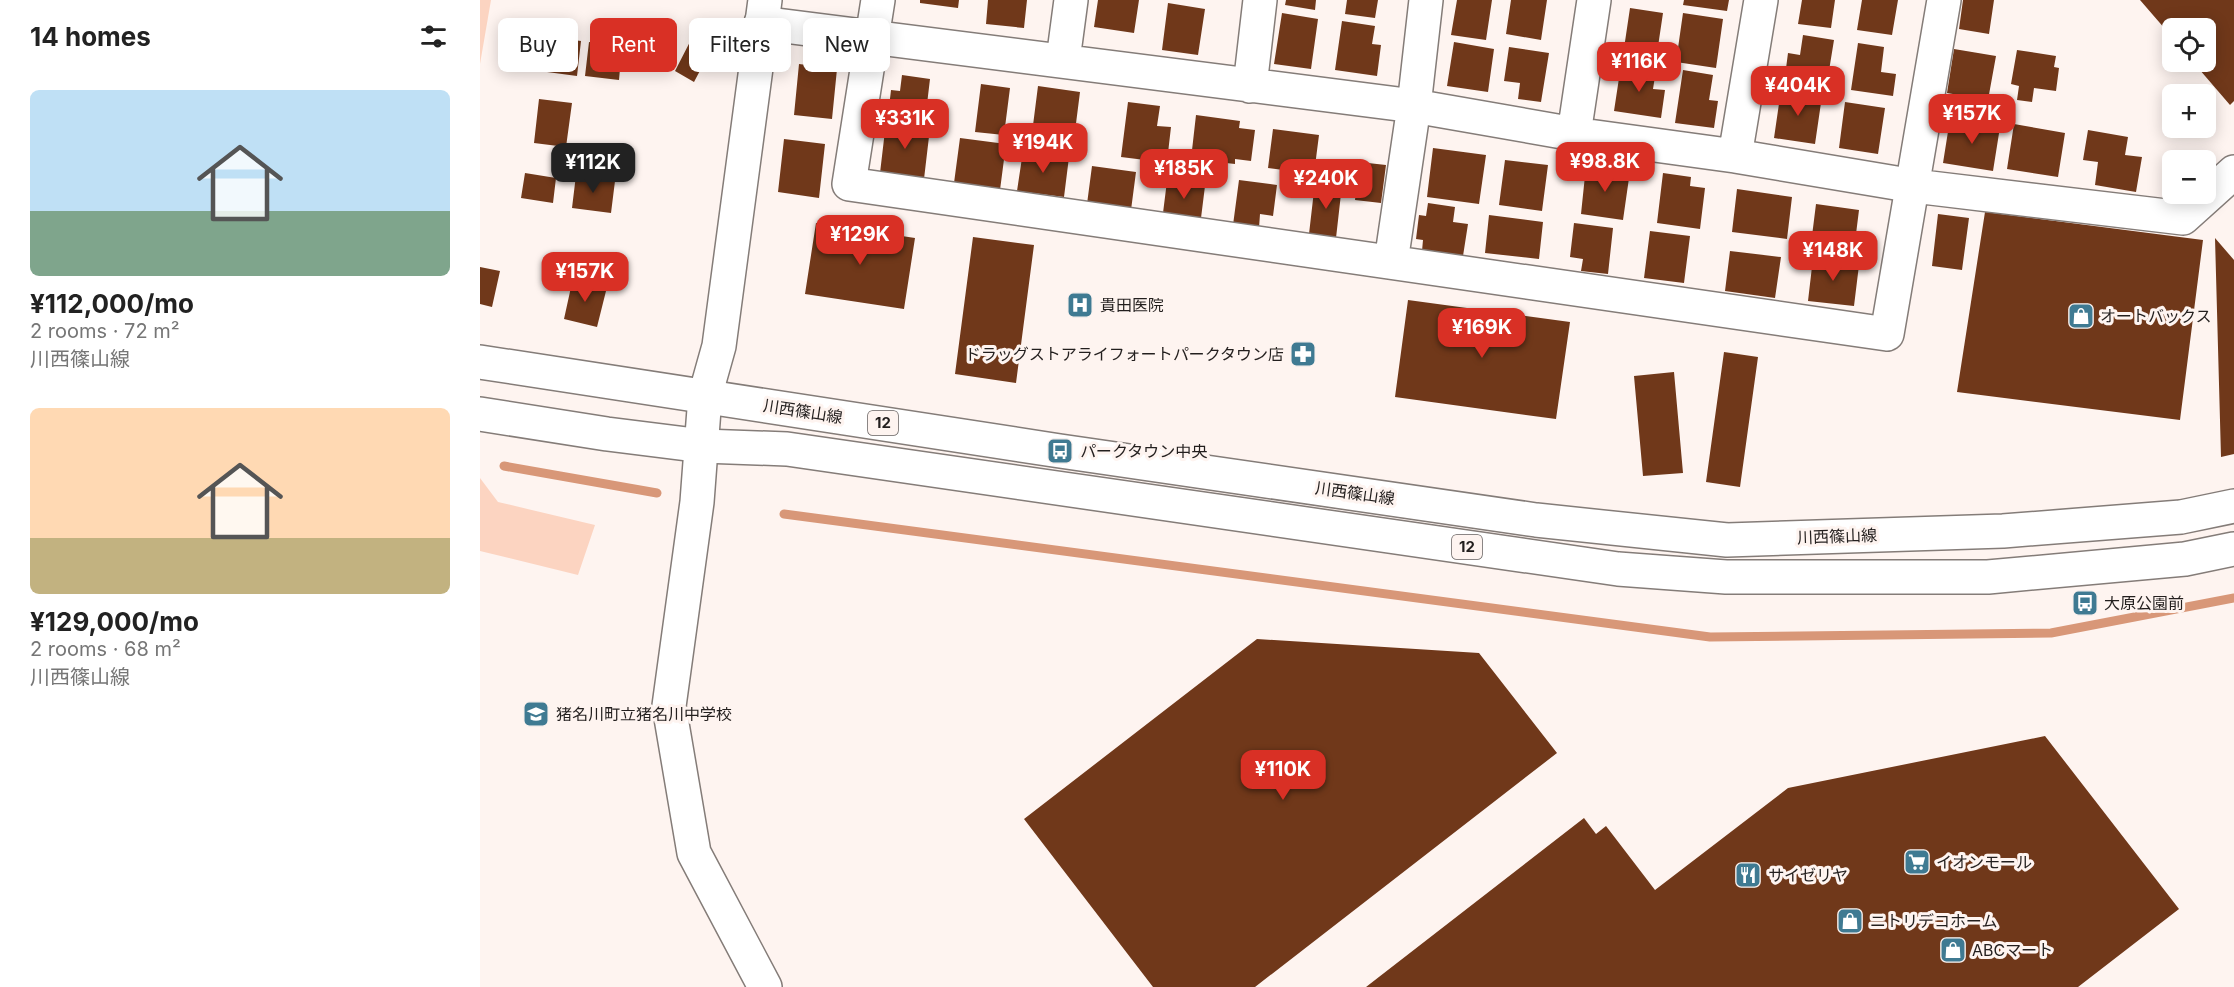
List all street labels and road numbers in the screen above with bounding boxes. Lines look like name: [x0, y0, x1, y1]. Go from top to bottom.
street label: 川西篠山線: [762, 395, 844, 427]
road number: 12: [868, 411, 898, 435]
street label: 川西篠山線: [1314, 478, 1396, 508]
street label: 川西篠山線: [1797, 525, 1877, 547]
road number: 12: [1452, 535, 1482, 559]

